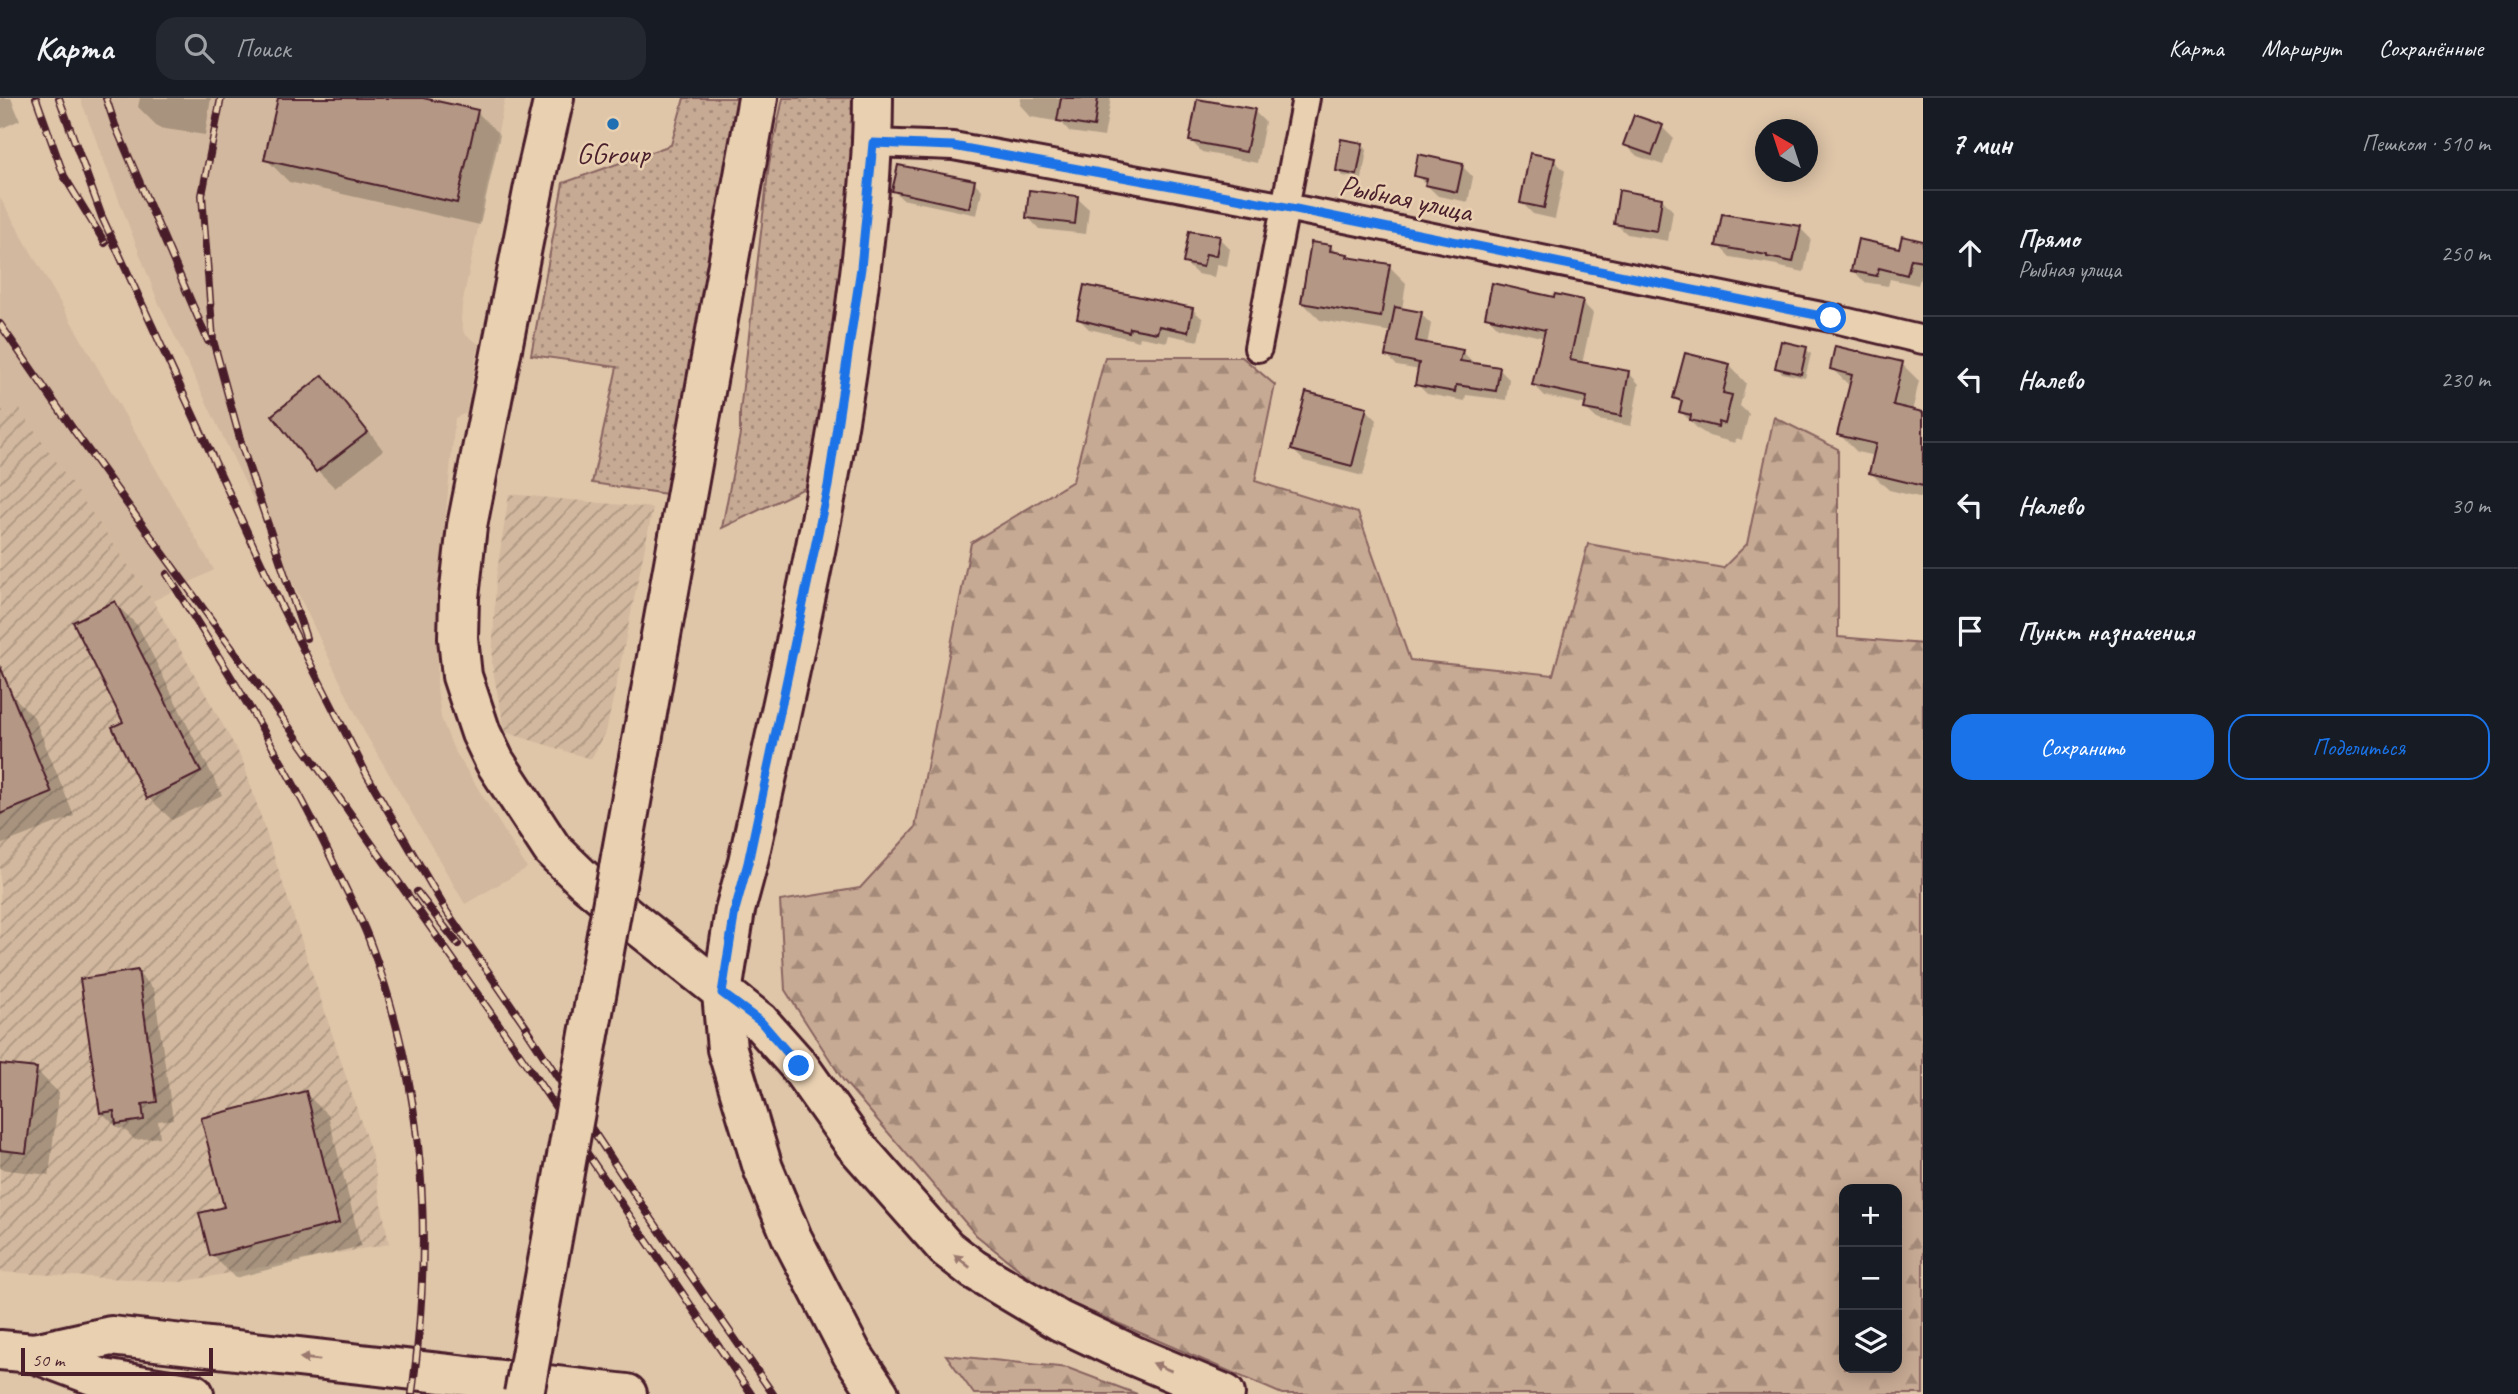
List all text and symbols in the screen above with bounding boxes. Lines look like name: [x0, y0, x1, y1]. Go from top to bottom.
search box: [156, 17, 646, 80]
text: Карта: [35, 27, 114, 69]
icon: search: [180, 29, 218, 67]
text: Поиск: [236, 32, 290, 65]
text: Карта: [2169, 33, 2224, 63]
text: Маршрут: [2262, 33, 2341, 63]
text: Сохранённые: [2379, 33, 2483, 63]
marker: GGroup: [605, 116, 621, 132]
north arrow: [1755, 119, 1818, 182]
text: 7 мин: [1951, 125, 2012, 163]
text: Пешком · 510 m: [2362, 129, 2490, 158]
place label: GGroup: [576, 134, 651, 172]
street label: Рыбная улица: [1336, 165, 1478, 231]
text: Прямо: [2018, 222, 2080, 255]
icon: ahead: [1951, 234, 1989, 272]
text: 250 m: [2441, 239, 2490, 268]
text: Рыбная улица: [2018, 255, 2121, 284]
route start: [1815, 302, 1846, 333]
icon: left: [1951, 360, 1989, 398]
text: Налево: [2018, 363, 2084, 396]
text: 230 m: [2441, 365, 2490, 394]
icon: left: [1951, 486, 1989, 524]
text: Налево: [2018, 489, 2084, 522]
text: 30 m: [2451, 491, 2490, 520]
icon: arrive: [1951, 612, 1989, 650]
text: Пункт назначения: [2018, 615, 2194, 648]
button: Сохранить: [1951, 714, 2214, 780]
button: Поделиться: [2228, 714, 2490, 780]
route end: [783, 1050, 814, 1081]
map controls: [1839, 1184, 1902, 1373]
button: +: [1839, 1184, 1902, 1247]
button: −: [1839, 1247, 1902, 1310]
one-way arrow: [954, 1254, 971, 1269]
button: layers: [1839, 1310, 1902, 1373]
scale bar: [21, 1345, 214, 1377]
text: 50 m: [32, 1348, 64, 1372]
one-way arrow: [298, 1353, 320, 1364]
one-way arrow: [1151, 1362, 1172, 1373]

